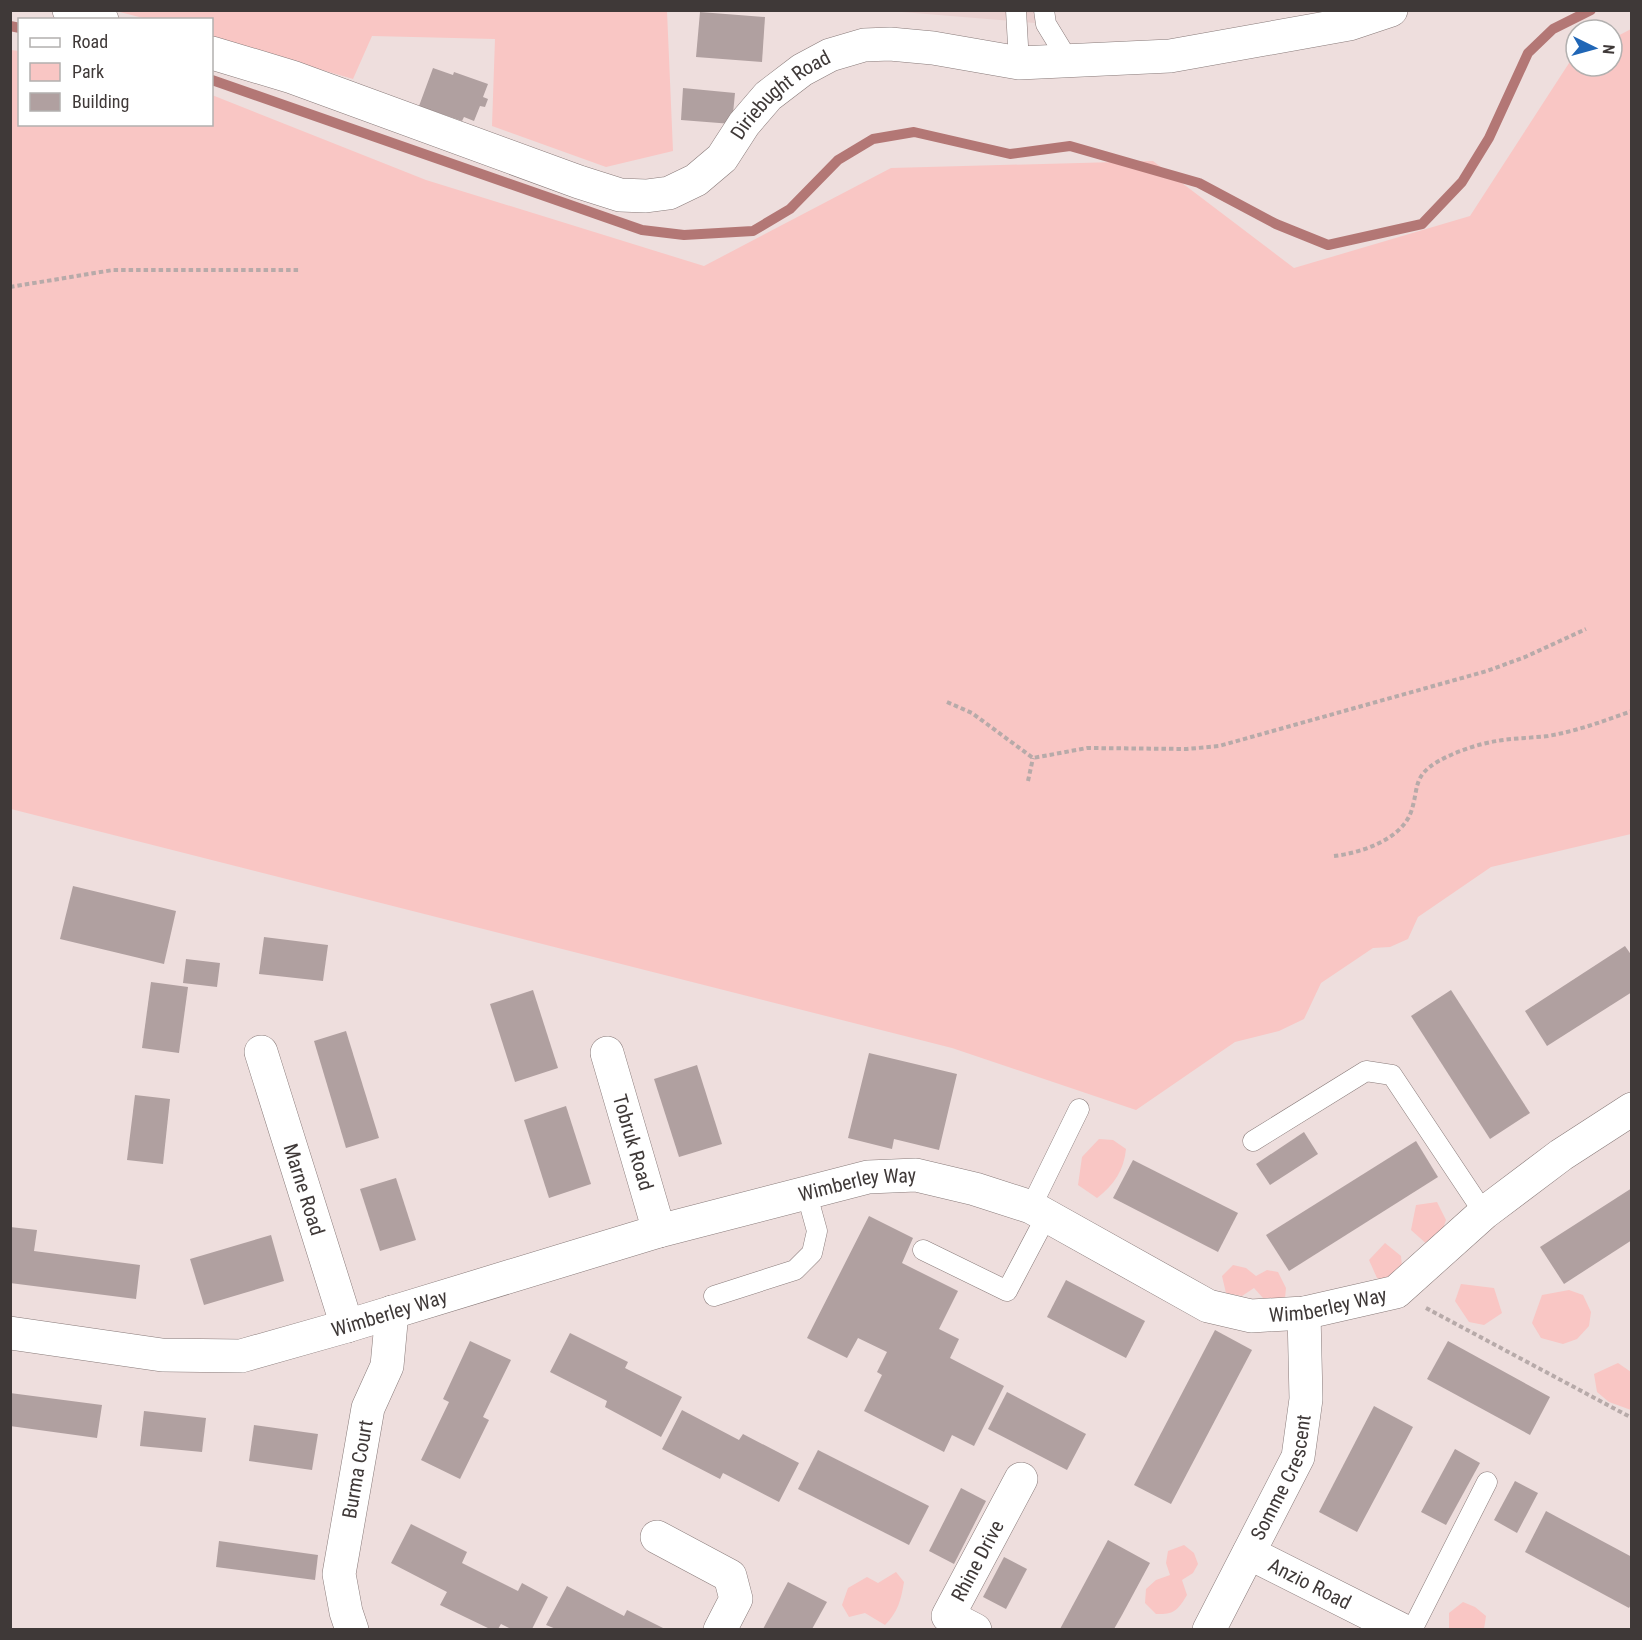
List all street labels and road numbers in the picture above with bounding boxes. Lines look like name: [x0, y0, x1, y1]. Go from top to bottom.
street label: Diriebught Road: [725, 45, 834, 144]
street label: Tobruk Road: [608, 1091, 658, 1193]
street label: Marne Road: [279, 1141, 330, 1238]
street label: Wimberley Way: [796, 1163, 917, 1207]
street label: Wimberley Way: [1268, 1282, 1389, 1327]
street label: Wimberley Way: [329, 1284, 450, 1342]
street label: Somme Crescent: [1245, 1413, 1316, 1544]
street label: Burma Court: [337, 1418, 378, 1520]
street label: Rhine Drive: [946, 1516, 1009, 1605]
street label: Anzio Road: [1264, 1553, 1355, 1614]

